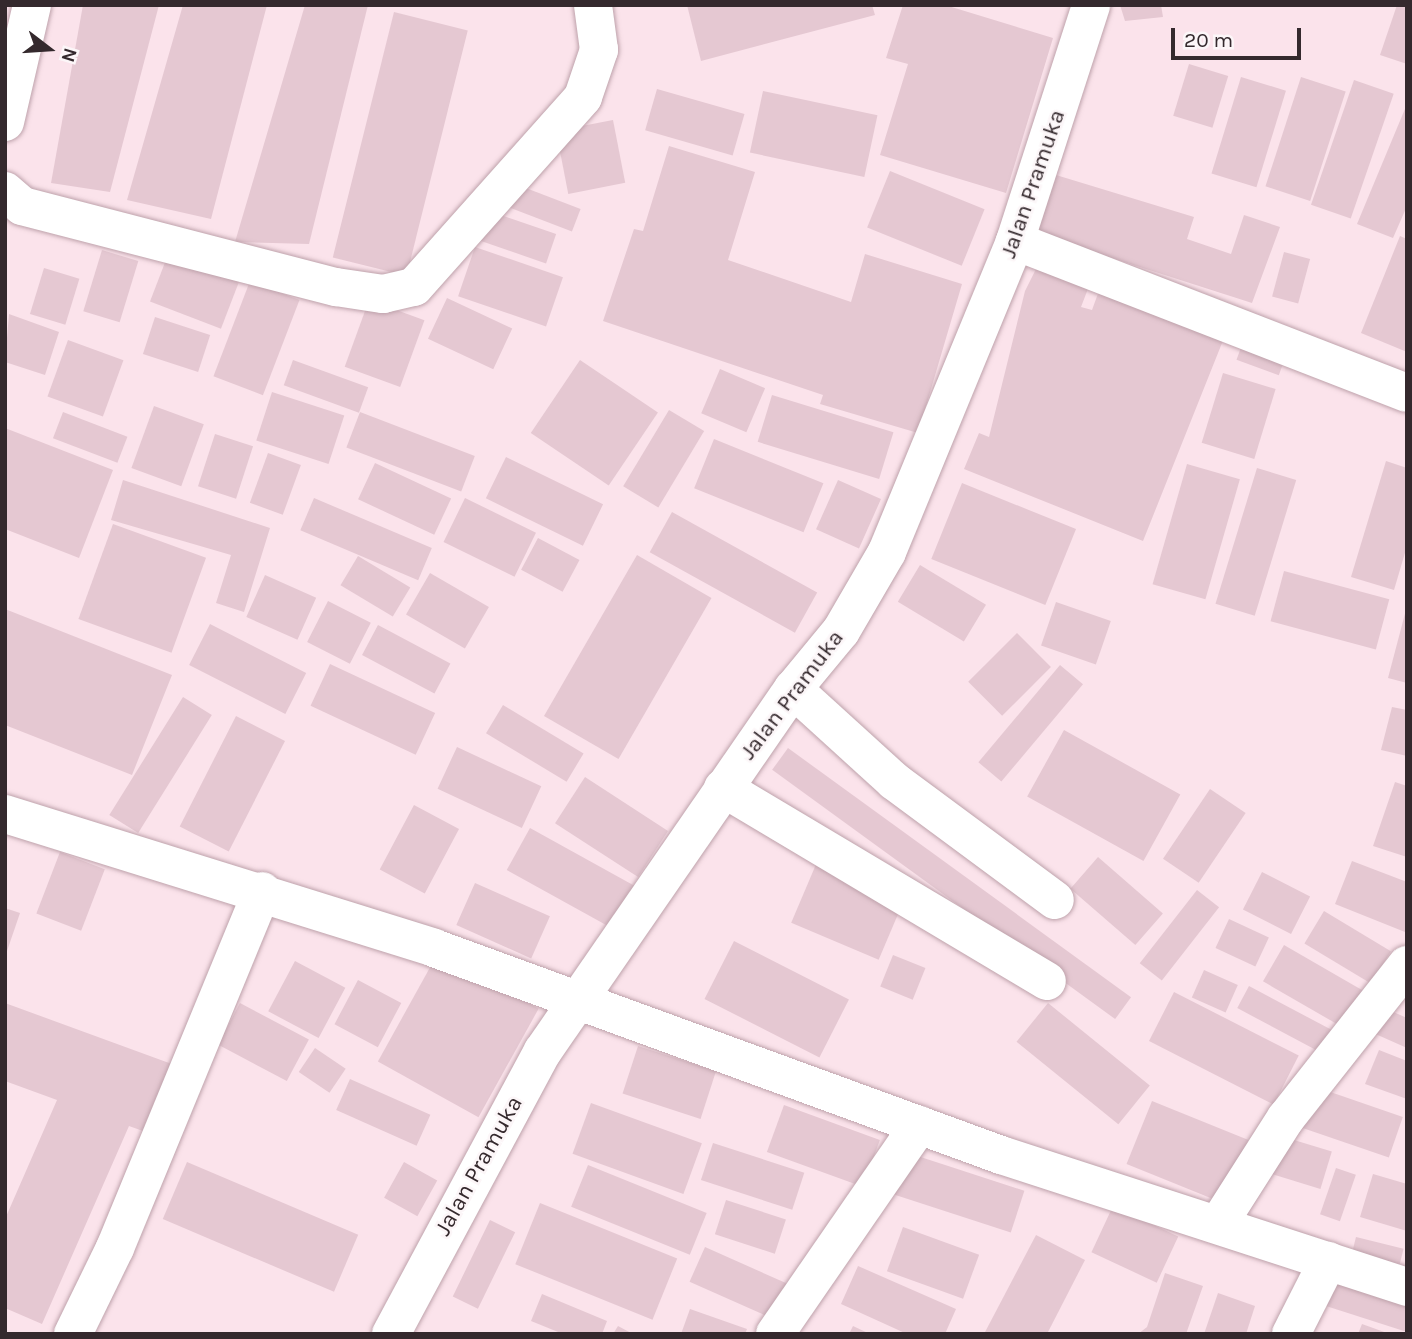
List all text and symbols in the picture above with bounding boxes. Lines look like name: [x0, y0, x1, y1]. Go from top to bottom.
north arrow: [14, 14, 84, 84]
scale bar: [1174, 14, 1304, 58]
text: 20 m: [1184, 28, 1233, 52]
text: N: [57, 45, 82, 65]
street label: Jalan Pramuka: [995, 106, 1071, 262]
street label: Jalan Pramuka: [734, 625, 850, 765]
street label: Jalan Pramuka: [429, 1091, 529, 1241]

